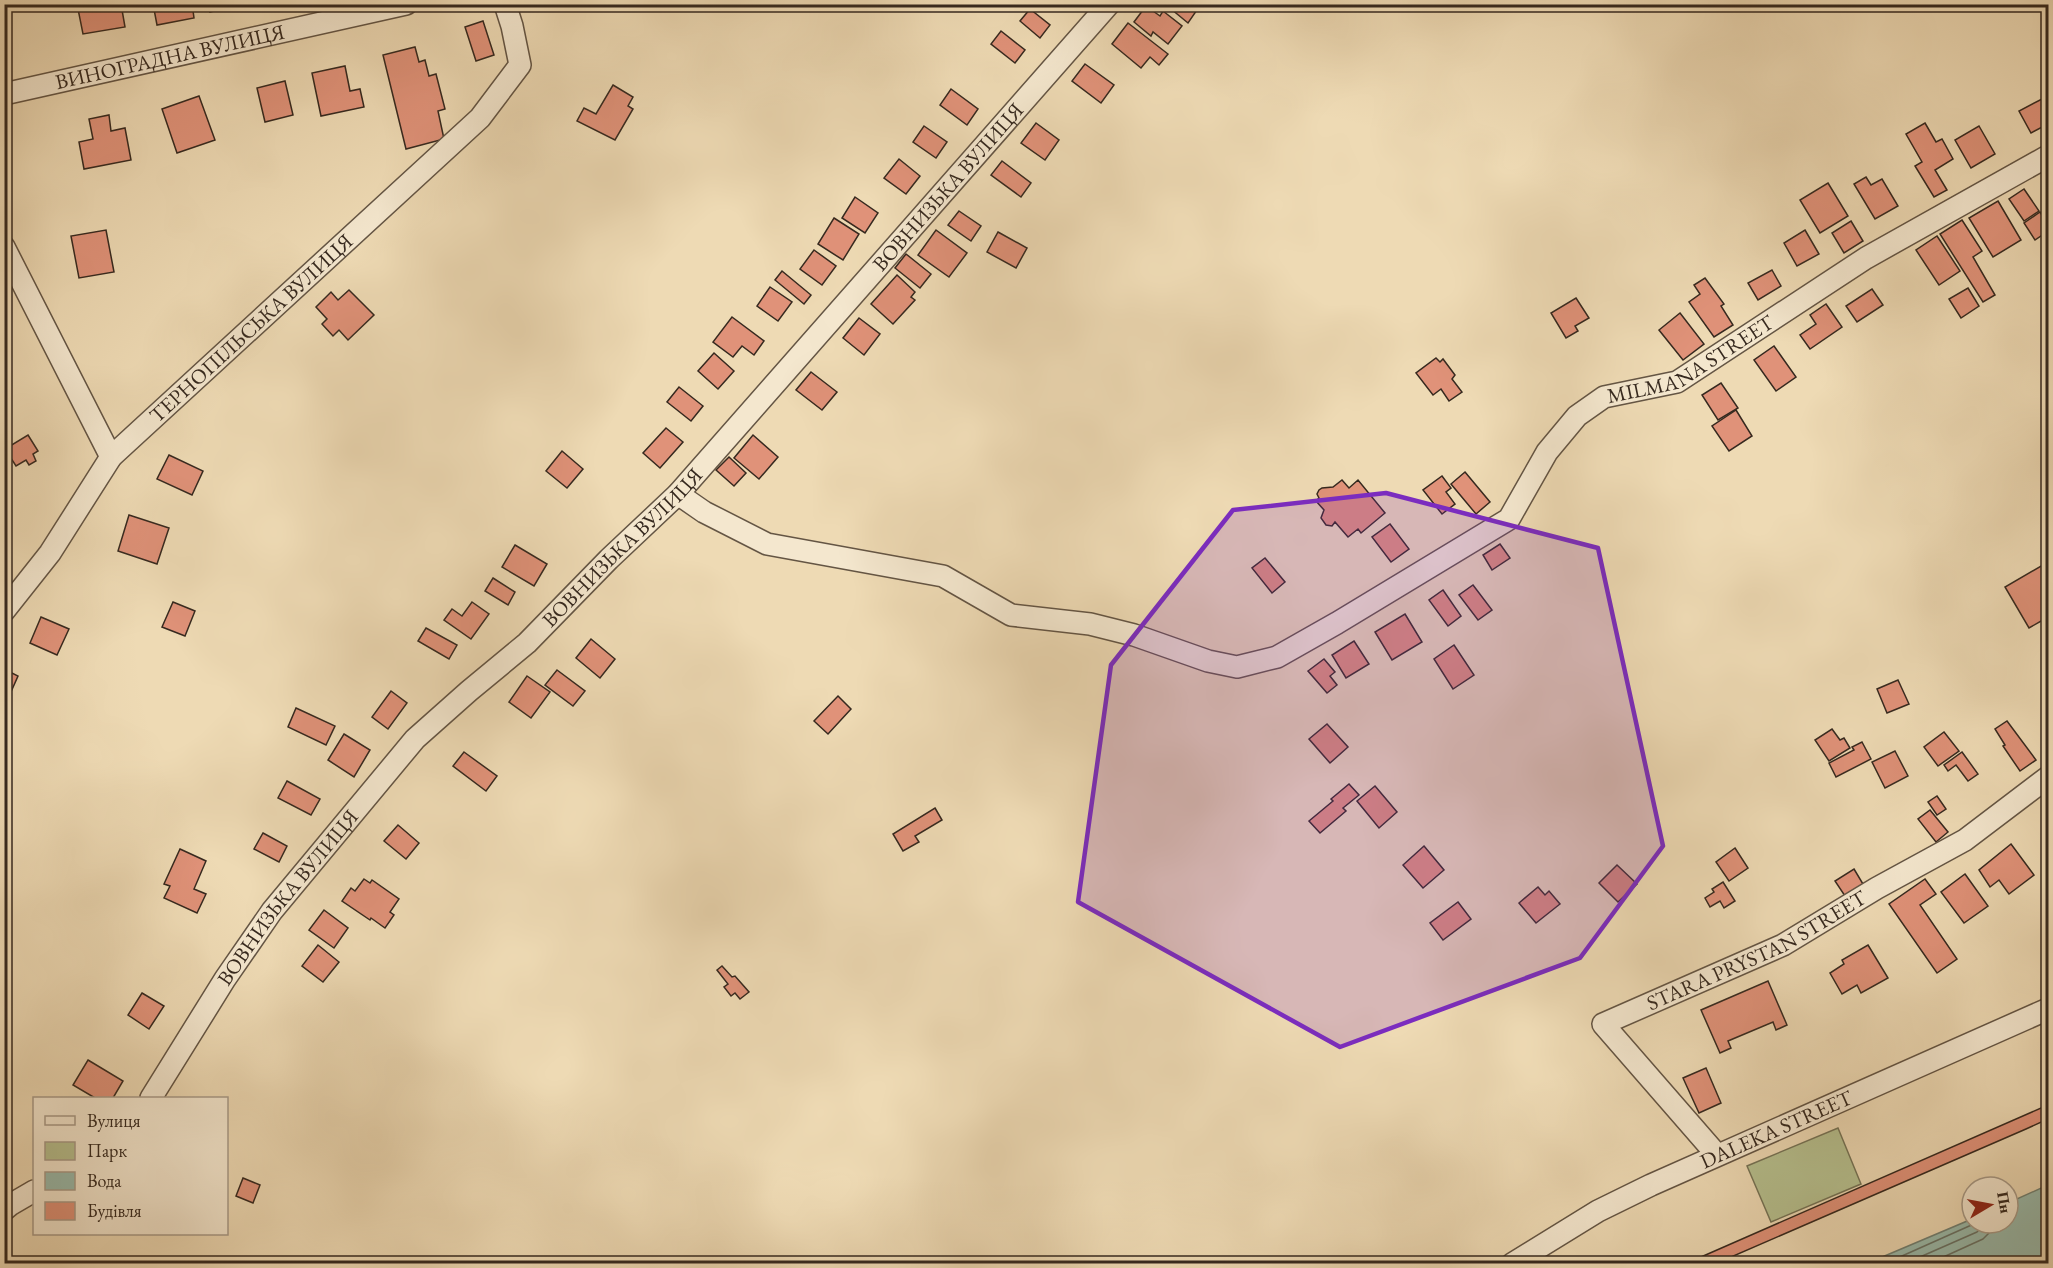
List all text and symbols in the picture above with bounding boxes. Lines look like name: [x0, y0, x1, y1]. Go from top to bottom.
street label: ВИНОГРАДНА ВУЛИЦЯ: [53, 18, 287, 95]
street label: ВОВНИЗЬКА ВУЛИЦЯ: [866, 97, 1029, 277]
street label: ТЕРНОПІЛЬСЬКА ВУЛИЦЯ: [143, 228, 358, 428]
street label: MILMANA STREET: [1605, 308, 1779, 409]
street label: ВОВНИЗЬКА ВУЛИЦЯ: [536, 462, 708, 633]
street label: ВОВНИЗЬКА ВУЛИЦЯ: [211, 804, 364, 990]
street label: STARA PRYSTAN STREET: [1642, 883, 1872, 1016]
street label: DALEKA STREET: [1696, 1083, 1857, 1175]
legend: [33, 1097, 228, 1235]
text: Вулиця: [87, 1109, 140, 1132]
text: Парк: [87, 1139, 127, 1162]
text: Вода: [87, 1169, 122, 1192]
north arrow: [1960, 1175, 2020, 1235]
text: Пн: [1992, 1190, 2017, 1215]
text: Будівля: [87, 1199, 142, 1222]

